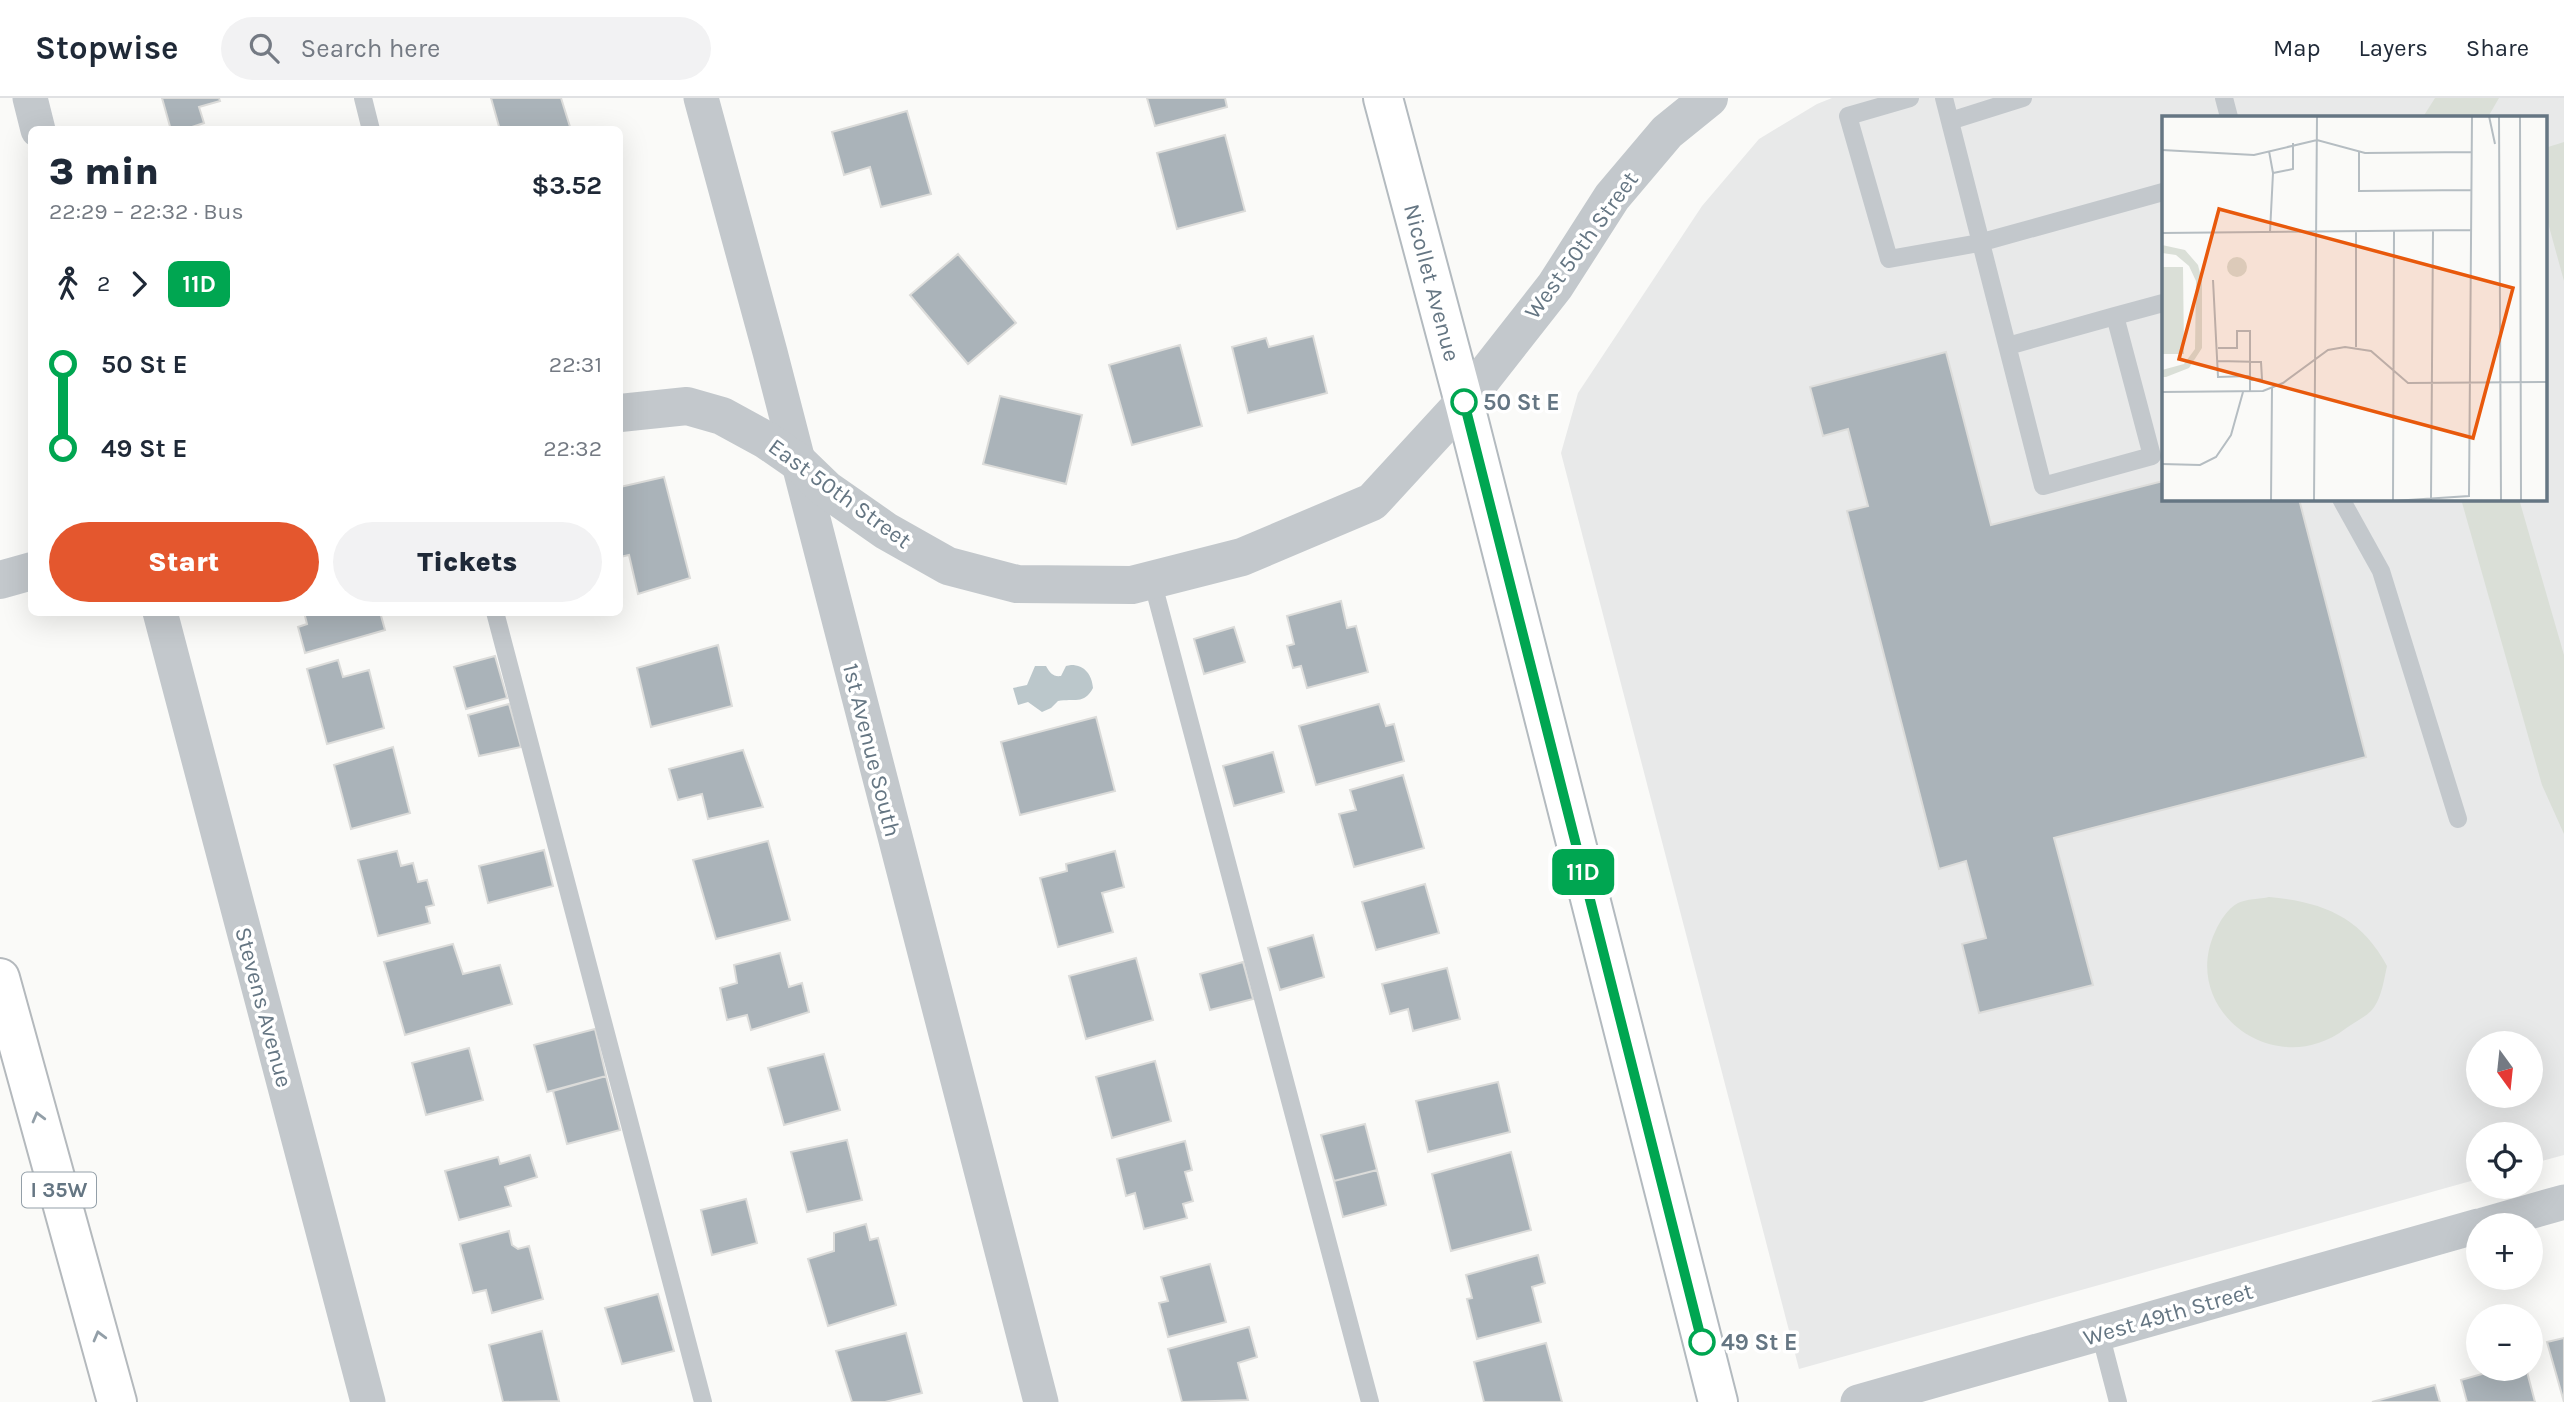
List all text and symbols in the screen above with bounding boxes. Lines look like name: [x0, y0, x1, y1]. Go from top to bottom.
search box: [221, 17, 711, 80]
text: Stopwise: [35, 29, 179, 67]
icon: search: [245, 29, 283, 67]
text: Search here: [301, 33, 440, 64]
text: Map: [2273, 34, 2321, 62]
text: Layers: [2359, 34, 2428, 62]
text: Share: [2466, 34, 2529, 62]
inset map: [2162, 116, 2546, 500]
text: 3 min: [49, 149, 159, 194]
street label: West 50th Street: [1519, 166, 1644, 324]
text: $3.52: [531, 170, 602, 201]
text: 22:29 – 22:32 · Bus: [49, 198, 244, 225]
street label: Nicollet Avenue: [1398, 201, 1466, 364]
icon: walk: [49, 265, 87, 303]
icon: forward: [120, 265, 158, 303]
text: 2: [97, 270, 110, 297]
text: 11D: [182, 270, 216, 298]
text: 50 St E: [101, 349, 188, 380]
text: 22:31: [549, 351, 602, 378]
marker: 50 St E: [1451, 389, 1477, 415]
place label: 50 St E: [1483, 389, 1560, 416]
text: 49 St E: [101, 433, 188, 464]
street label: East 50th Street: [763, 433, 917, 554]
text: 22:32: [543, 435, 602, 462]
button: Start: [49, 522, 319, 602]
button: Tickets: [333, 522, 602, 602]
street label: 1st Avenue South: [837, 661, 906, 840]
line badge: 11D: [1543, 849, 1623, 895]
text: 11D: [1566, 858, 1600, 886]
street label: Stevens Avenue: [229, 924, 298, 1090]
north arrow: [2466, 1031, 2543, 1108]
map controls: [2466, 1031, 2543, 1381]
one-way arrow: [32, 1111, 47, 1123]
button: locate: [2466, 1122, 2543, 1199]
road number: I 35W: [22, 1172, 96, 1208]
button: +: [2466, 1213, 2543, 1290]
street label: West 49th Street: [2080, 1277, 2256, 1352]
button: −: [2466, 1304, 2543, 1381]
marker: 49 St E: [1689, 1329, 1715, 1355]
place label: 49 St E: [1721, 1329, 1798, 1356]
one-way arrow: [93, 1330, 107, 1342]

